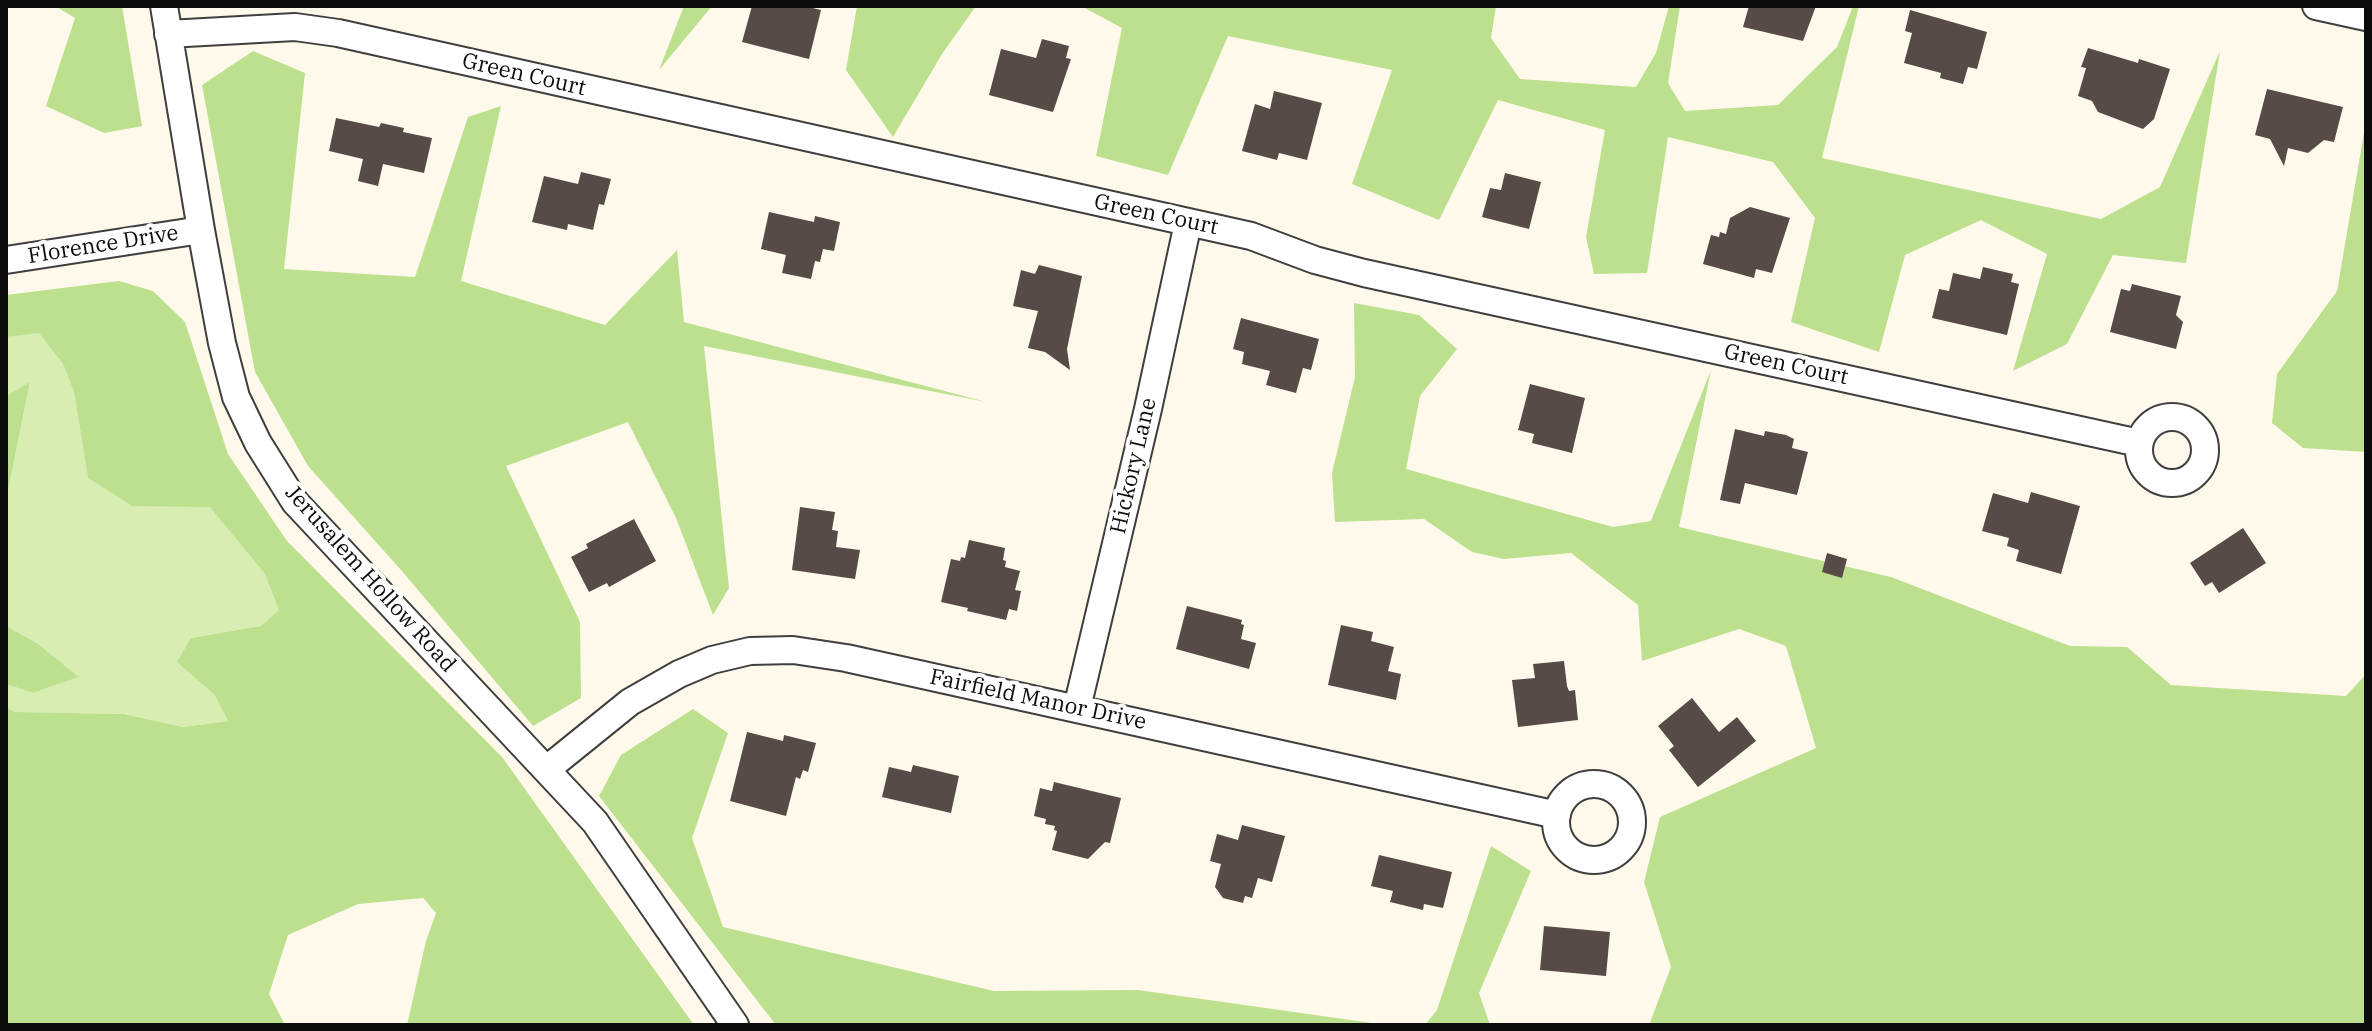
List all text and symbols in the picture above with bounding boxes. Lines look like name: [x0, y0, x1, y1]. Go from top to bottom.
street label: Green Court: [460, 48, 588, 102]
street label: Green Court: [1092, 189, 1220, 241]
street label: Florence Drive: [26, 220, 180, 270]
street label: Green Court: [1722, 339, 1850, 391]
street label: Hickory Lane: [1106, 395, 1162, 537]
street label: Jerusalem Hollow Road: [279, 480, 461, 678]
street label: Fairfield Manor Drive: [927, 664, 1149, 736]

